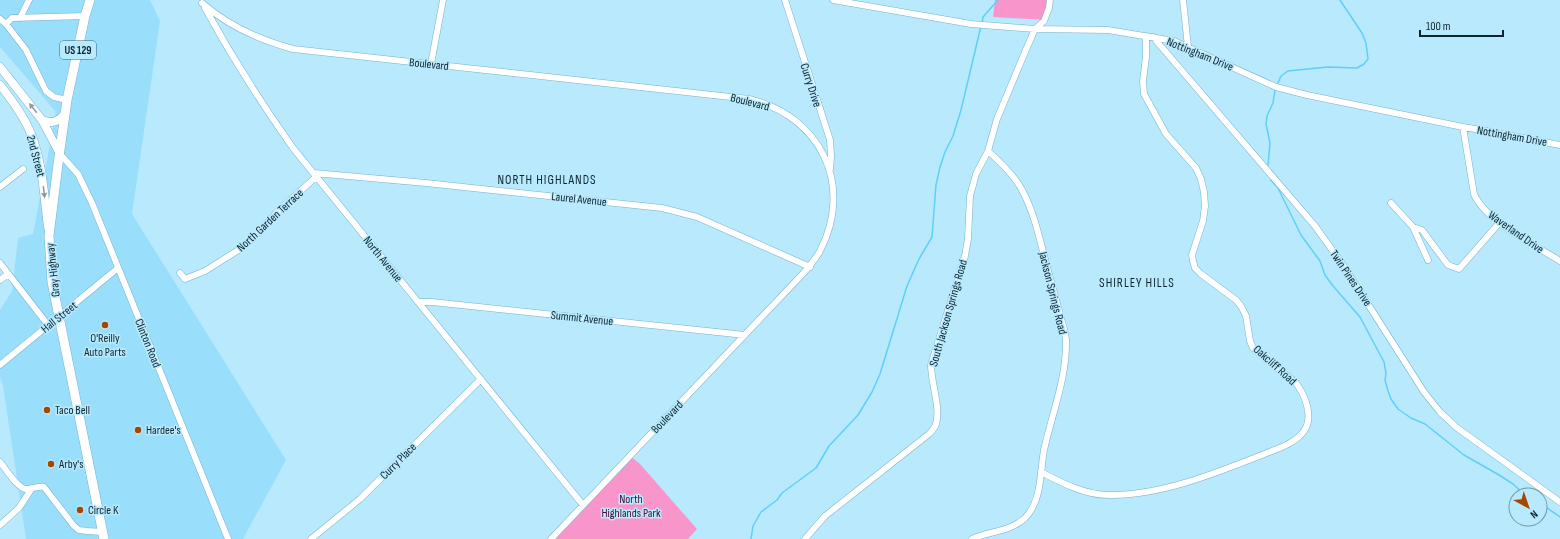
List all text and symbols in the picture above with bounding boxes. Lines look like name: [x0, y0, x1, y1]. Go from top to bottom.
scale bar: [1420, 12, 1503, 38]
text: 100 m: [1426, 19, 1451, 34]
street label: Nottingham Drive: [1164, 34, 1236, 75]
road number: US 129: [60, 41, 96, 59]
street label: Boulevard: [408, 55, 449, 74]
street label: Curry Drive: [796, 61, 825, 109]
street label: Boulevard: [729, 90, 771, 115]
one-way arrow: [28, 103, 37, 114]
street label: Nottingham Drive: [1476, 123, 1548, 150]
street label: 2nd Street: [23, 134, 48, 179]
district label: NORTH HIGHLANDS: [497, 172, 597, 188]
street label: North Garden Terrace: [234, 185, 307, 255]
one-way arrow: [41, 186, 47, 198]
street label: Laurel Avenue: [550, 189, 608, 210]
street label: Waverland Drive: [1485, 208, 1547, 257]
street label: North Avenue: [360, 233, 406, 285]
street label: Gray Highway: [43, 242, 64, 298]
street label: Twin Pines Drive: [1326, 247, 1375, 309]
street label: Jackson Springs Road: [1035, 249, 1070, 336]
street label: South Jackson Springs Road: [926, 258, 971, 368]
district label: SHIRLEY HILLS: [1099, 275, 1175, 291]
street label: Hall Street: [38, 298, 81, 337]
street label: Summit Avenue: [550, 308, 614, 329]
street label: Clinton Road: [131, 317, 164, 370]
marker: O'Reilly Auto Parts: [100, 320, 110, 330]
place label: O'Reilly Auto Parts: [83, 331, 126, 360]
street label: Oakcliff Road: [1250, 342, 1299, 389]
street label: Boulevard: [648, 398, 687, 437]
place label: Taco Bell: [55, 403, 90, 418]
marker: Taco Bell: [42, 405, 52, 415]
place label: Hardee's: [146, 423, 181, 438]
marker: Hardee's: [133, 425, 143, 435]
street label: Curry Place: [377, 440, 420, 483]
place label: Arby's: [58, 457, 84, 472]
marker: Arby's: [46, 459, 56, 469]
north arrow: [1508, 487, 1548, 527]
park label: North Highlands Park: [601, 492, 661, 521]
place label: Circle K: [88, 503, 119, 518]
marker: Circle K: [75, 505, 85, 515]
text: N: [1528, 507, 1541, 521]

